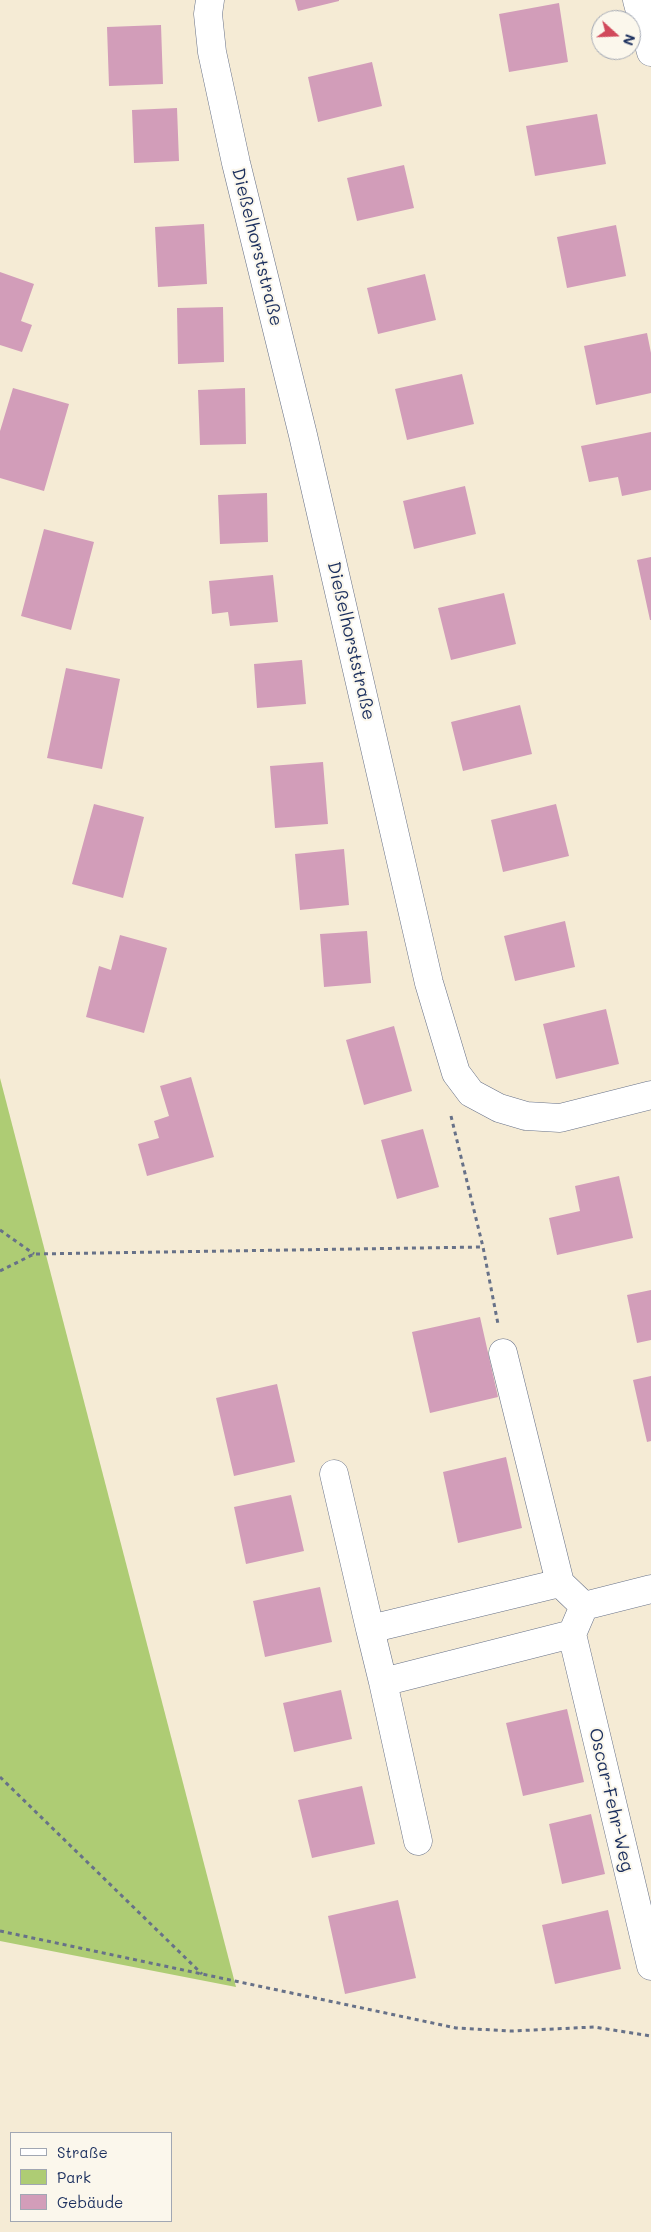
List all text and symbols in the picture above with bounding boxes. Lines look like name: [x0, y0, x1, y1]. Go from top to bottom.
north arrow: [591, 10, 641, 60]
text: N: [619, 32, 640, 48]
street label: Dießelhorststraße: [227, 166, 287, 328]
street label: Dießelhorststraße: [322, 560, 380, 722]
street label: Oscar-Fehr-Weg: [584, 1726, 638, 1874]
legend: [10, 2132, 172, 2222]
text: Straße: [57, 2142, 108, 2162]
text: Park: [57, 2167, 91, 2187]
text: Gebäude: [57, 2192, 123, 2212]

